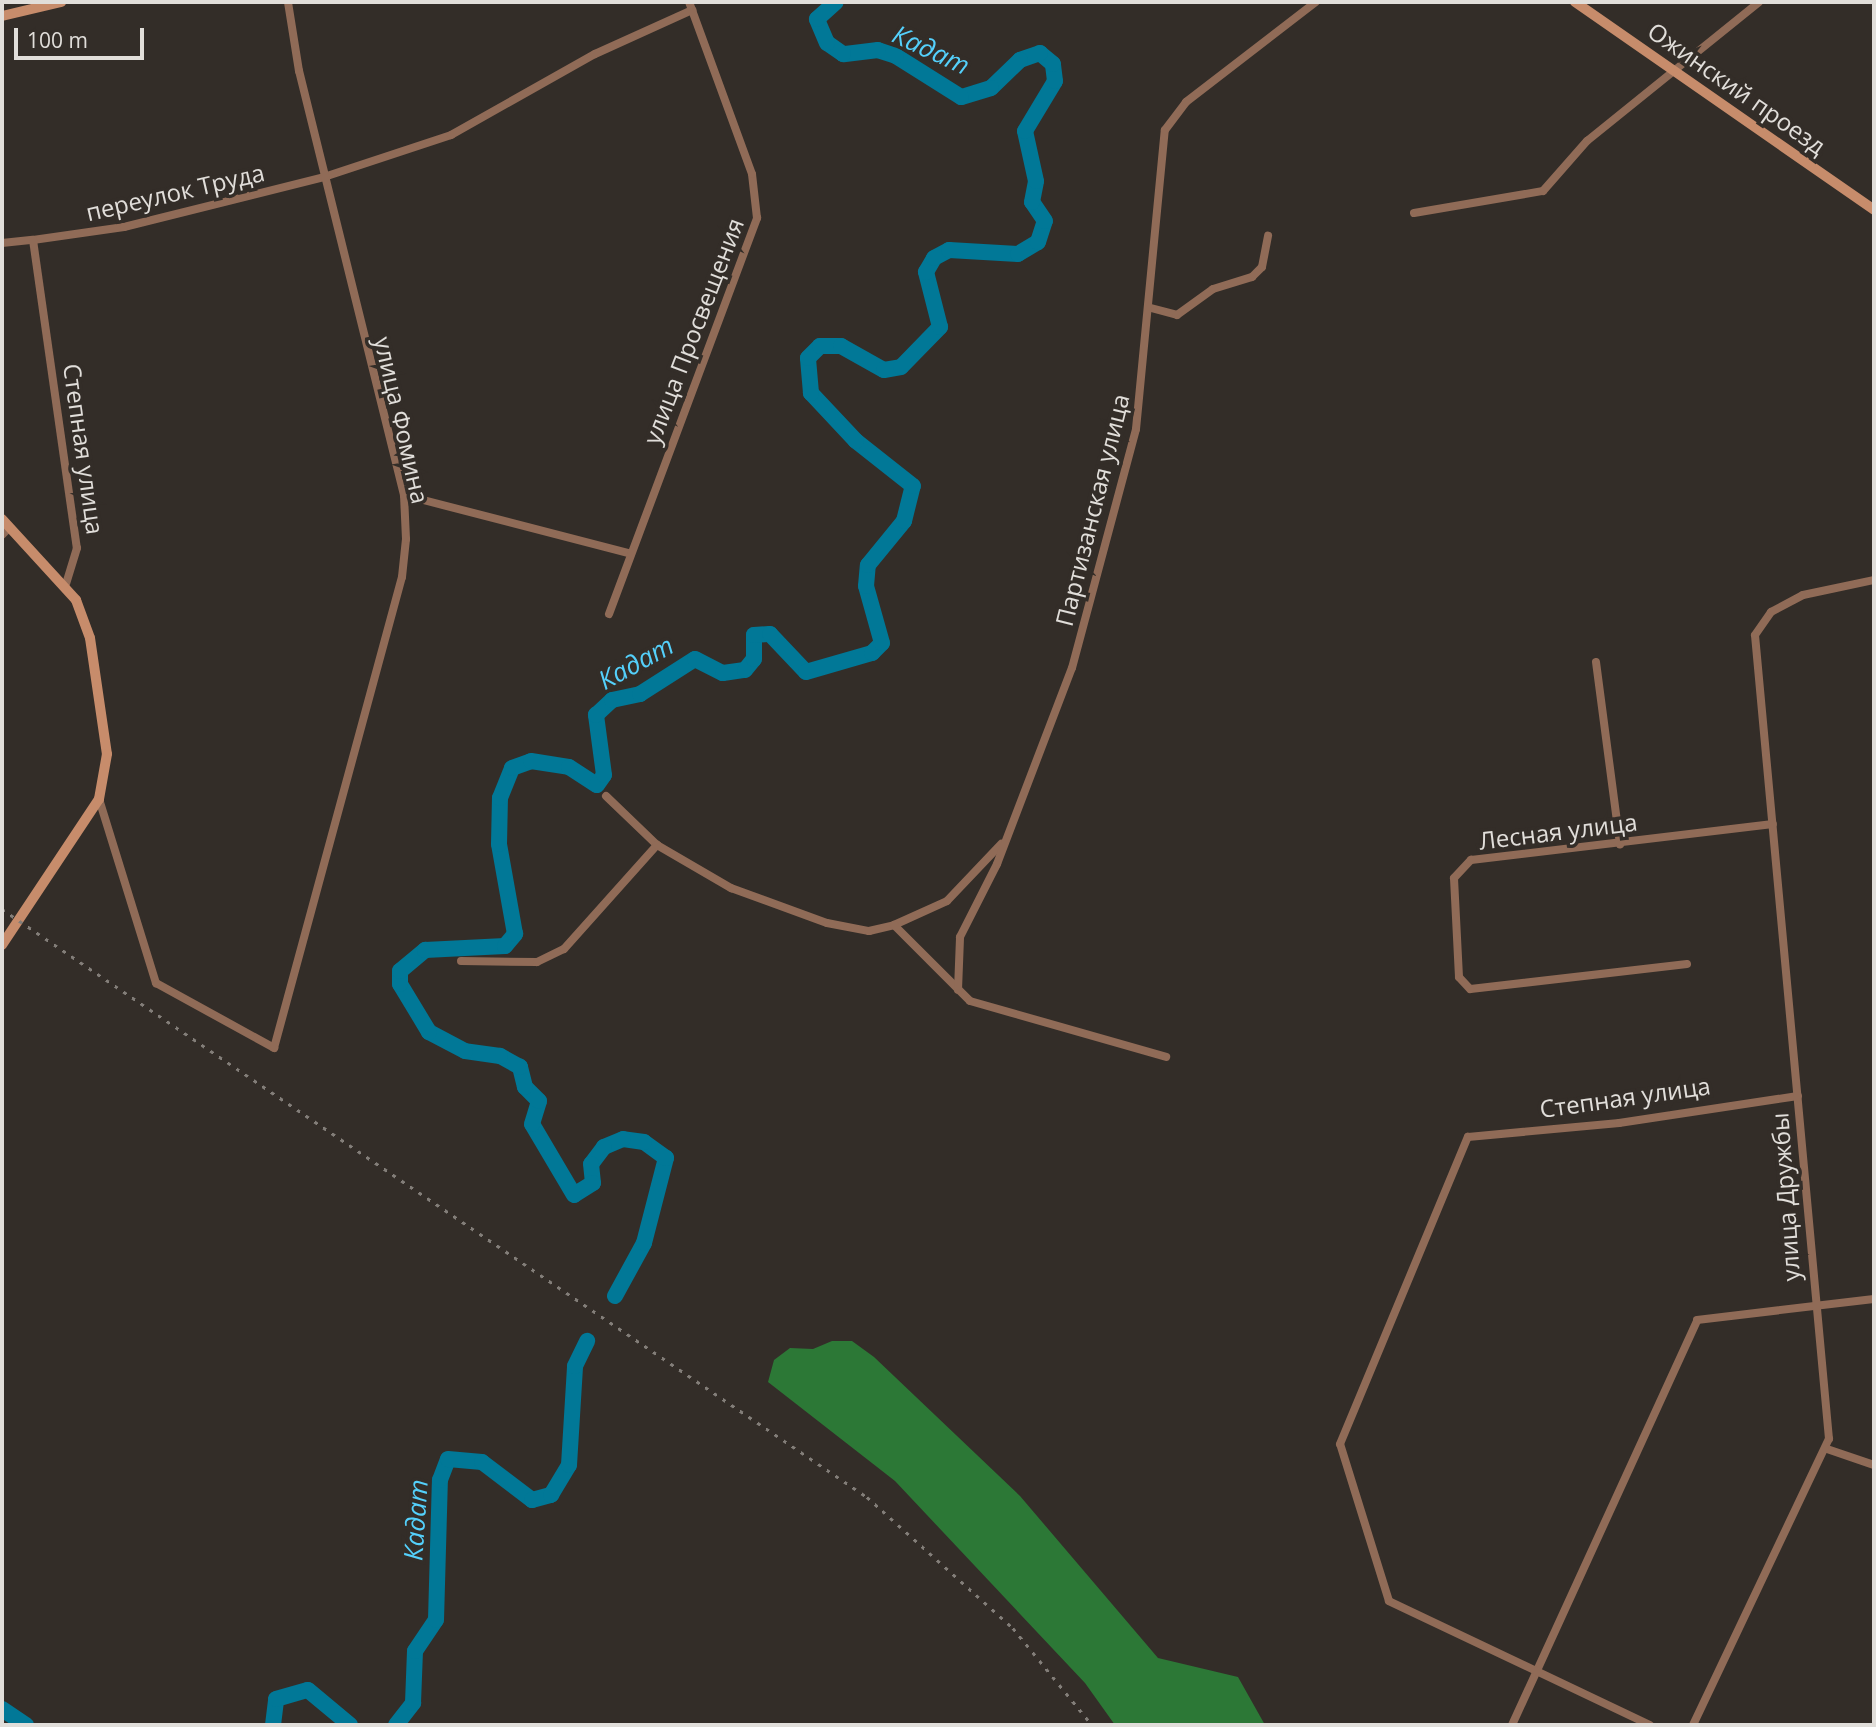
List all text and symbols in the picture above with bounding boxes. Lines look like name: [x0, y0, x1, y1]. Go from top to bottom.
scale bar: [18, 14, 147, 58]
street label: Ожинский проезд: [1643, 16, 1831, 160]
water label: Кадат: [888, 19, 974, 81]
text: 100 m: [27, 26, 88, 54]
street label: переулок Труда: [83, 157, 267, 227]
street label: улица Просвещения: [637, 214, 749, 448]
street label: улица Фомина: [369, 334, 435, 506]
street label: Степная улица: [58, 362, 110, 536]
street label: Партизанская улица: [1049, 391, 1135, 629]
water label: Кадат: [593, 630, 679, 696]
street label: Лесная улица: [1477, 807, 1639, 855]
street label: Степная улица: [1538, 1071, 1712, 1123]
street label: улица Дружбы: [1765, 1112, 1805, 1282]
water label: Кадат: [398, 1478, 434, 1562]

